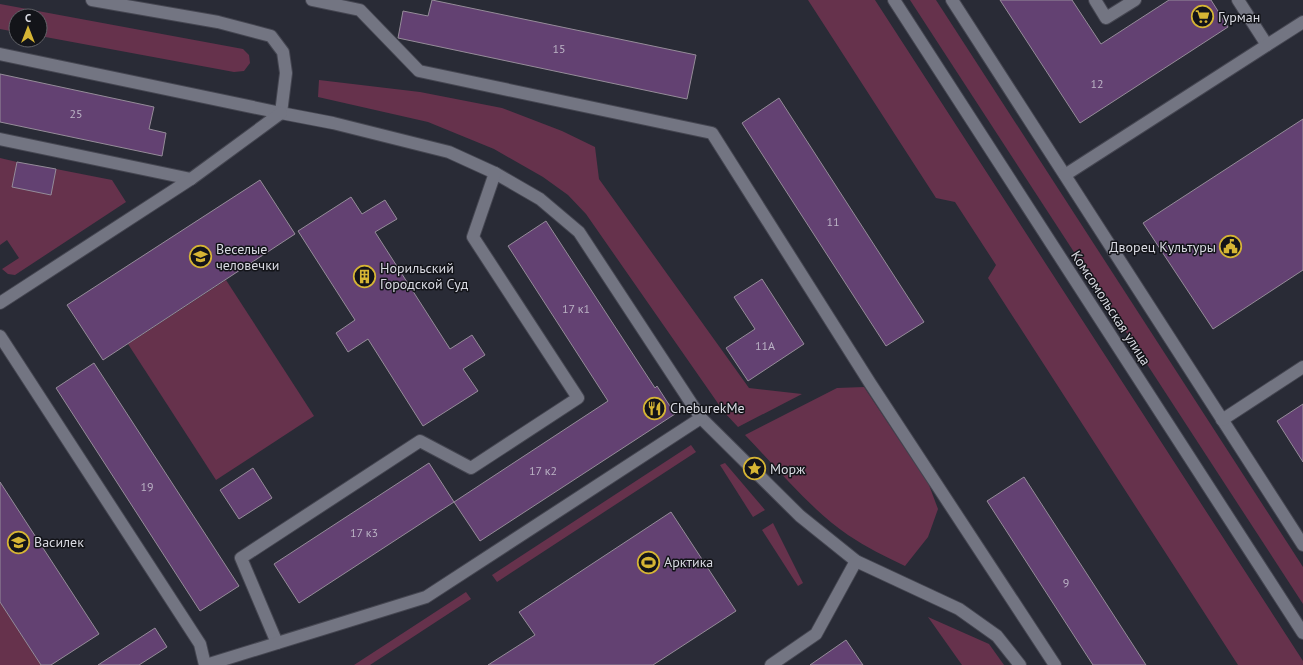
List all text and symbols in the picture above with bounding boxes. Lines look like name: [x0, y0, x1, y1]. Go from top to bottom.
supermarket icon: Гурман: [1190, 4, 1216, 30]
north arrow: [8, 8, 48, 48]
place label: Гурман: [1218, 8, 1260, 26]
text: С: [25, 11, 31, 25]
house number: 15: [552, 41, 566, 56]
house number: 12: [1090, 76, 1104, 91]
house number: 25: [69, 106, 83, 121]
house number: 11: [826, 214, 840, 229]
public building icon: Дворец Культуры: [1218, 234, 1244, 260]
place label: Дворец Культуры: [1109, 238, 1216, 256]
place label: Веселые человечки: [216, 240, 280, 274]
school or university icon: Веселые человечки: [188, 244, 214, 270]
street label: Комсомольская улица: [1067, 247, 1155, 369]
place label: Норильский Городской Суд: [380, 259, 469, 293]
building icon: Норильский Городской Суд: [352, 263, 378, 289]
house number: 17 к1: [562, 301, 590, 316]
house number: 11А: [755, 338, 775, 353]
restaurant icon: CheburekMe: [641, 395, 667, 421]
place label: CheburekMe: [670, 399, 745, 417]
place icon: Морж: [741, 456, 767, 482]
place label: Морж: [770, 460, 806, 478]
house number: 17 к2: [529, 463, 557, 478]
house number: 19: [140, 479, 154, 494]
house number: 17 к3: [350, 525, 378, 540]
school or university icon: Василек: [6, 529, 32, 555]
place label: Василек: [34, 533, 84, 551]
sports icon: Арктика: [636, 549, 662, 575]
place label: Арктика: [664, 553, 713, 571]
house number: 9: [1063, 575, 1069, 590]

